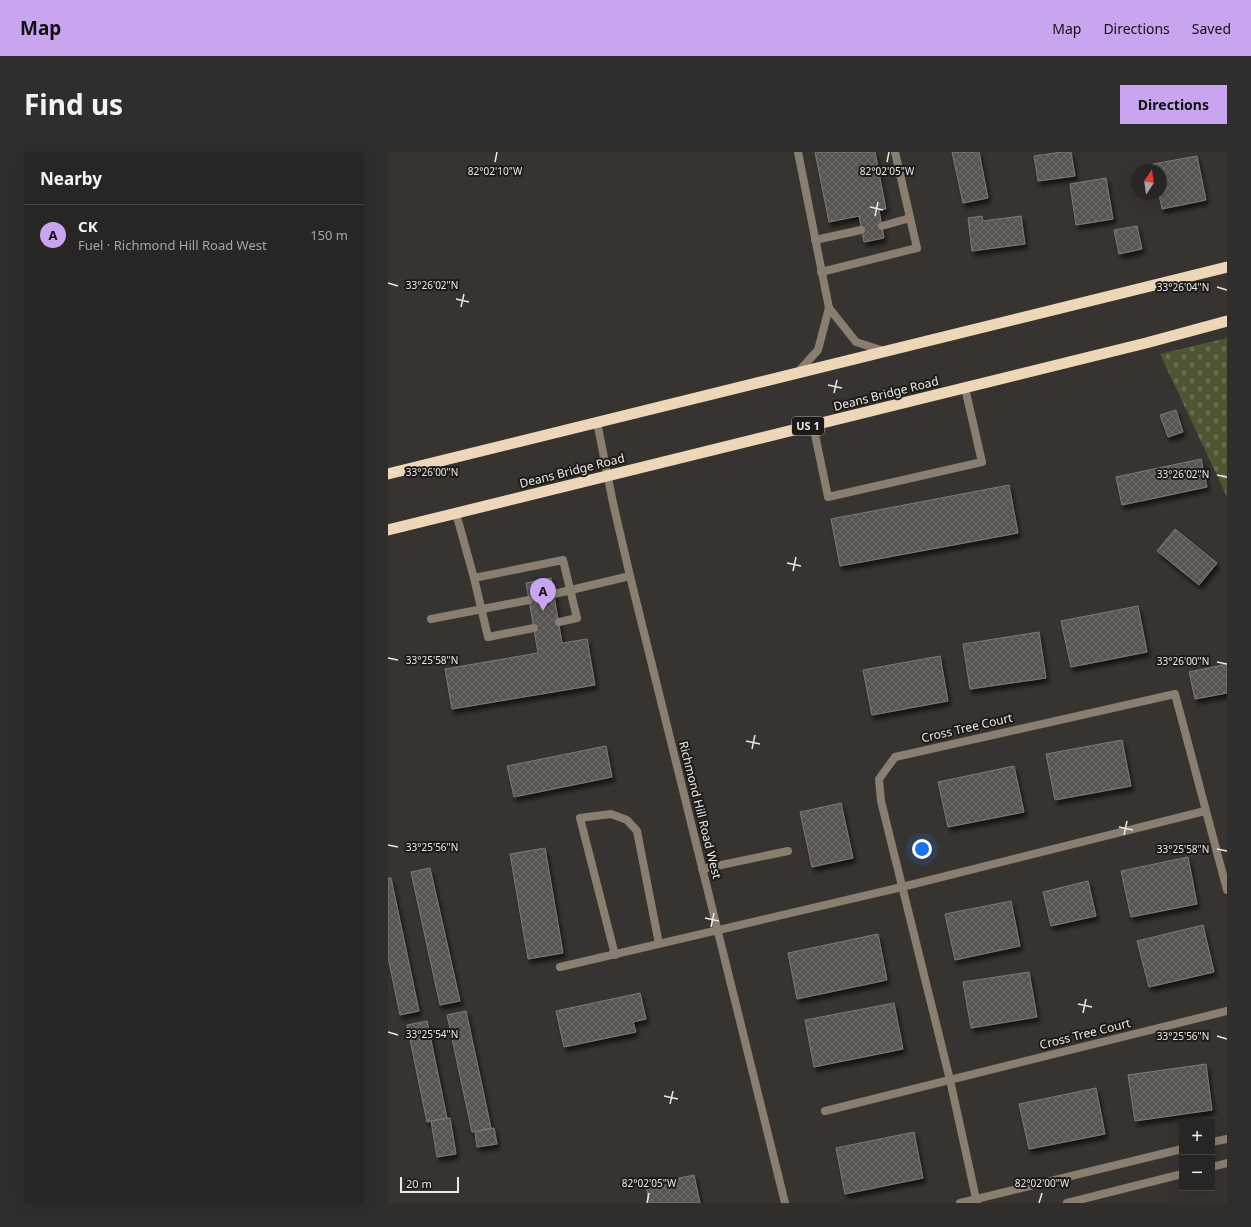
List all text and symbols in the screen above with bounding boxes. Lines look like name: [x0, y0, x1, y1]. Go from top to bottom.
text: Map: [20, 15, 61, 41]
text: Map: [1052, 19, 1081, 38]
text: Directions: [1103, 19, 1170, 38]
text: Saved: [1192, 19, 1231, 38]
text: Find us: [24, 85, 123, 123]
button: Directions: [1120, 85, 1227, 124]
text: 82°02'10"W: [468, 164, 523, 178]
text: 82°02'05"W: [860, 164, 915, 178]
north arrow: [1131, 164, 1167, 200]
text: Nearby: [40, 167, 102, 190]
text: CK: [78, 216, 98, 236]
text: A: [49, 226, 58, 244]
text: 150 m: [310, 226, 348, 244]
text: Fuel · Richmond Hill Road West: [78, 236, 267, 254]
text: 33°26'02"N: [406, 278, 458, 292]
text: 33°26'04"N: [1157, 280, 1209, 294]
street label: Deans Bridge Road: [831, 372, 940, 415]
road number: US 1: [792, 417, 824, 435]
street label: Deans Bridge Road: [517, 449, 626, 492]
text: 33°26'00"N: [406, 465, 458, 479]
text: 33°26'02"N: [1157, 467, 1209, 481]
pin: A: [530, 578, 556, 611]
text: 33°25'58"N: [406, 653, 458, 667]
text: 33°26'00"N: [1157, 654, 1209, 668]
street label: Cross Tree Court: [920, 709, 1015, 746]
street label: Richmond Hill Road West: [675, 739, 726, 881]
your location: [912, 839, 932, 859]
text: 33°25'56"N: [406, 840, 458, 854]
text: 33°25'58"N: [1157, 842, 1209, 856]
street label: Cross Tree Court: [1038, 1014, 1133, 1053]
text: 33°25'54"N: [406, 1027, 458, 1041]
text: 33°25'56"N: [1157, 1029, 1209, 1043]
map controls: [1179, 1119, 1215, 1191]
button: +: [1179, 1119, 1215, 1155]
button: −: [1179, 1155, 1215, 1191]
scale bar: [400, 1175, 459, 1194]
text: 20 m: [406, 1176, 432, 1191]
text: 82°02'05"W: [622, 1176, 677, 1190]
text: 82°02'00"W: [1015, 1176, 1070, 1190]

